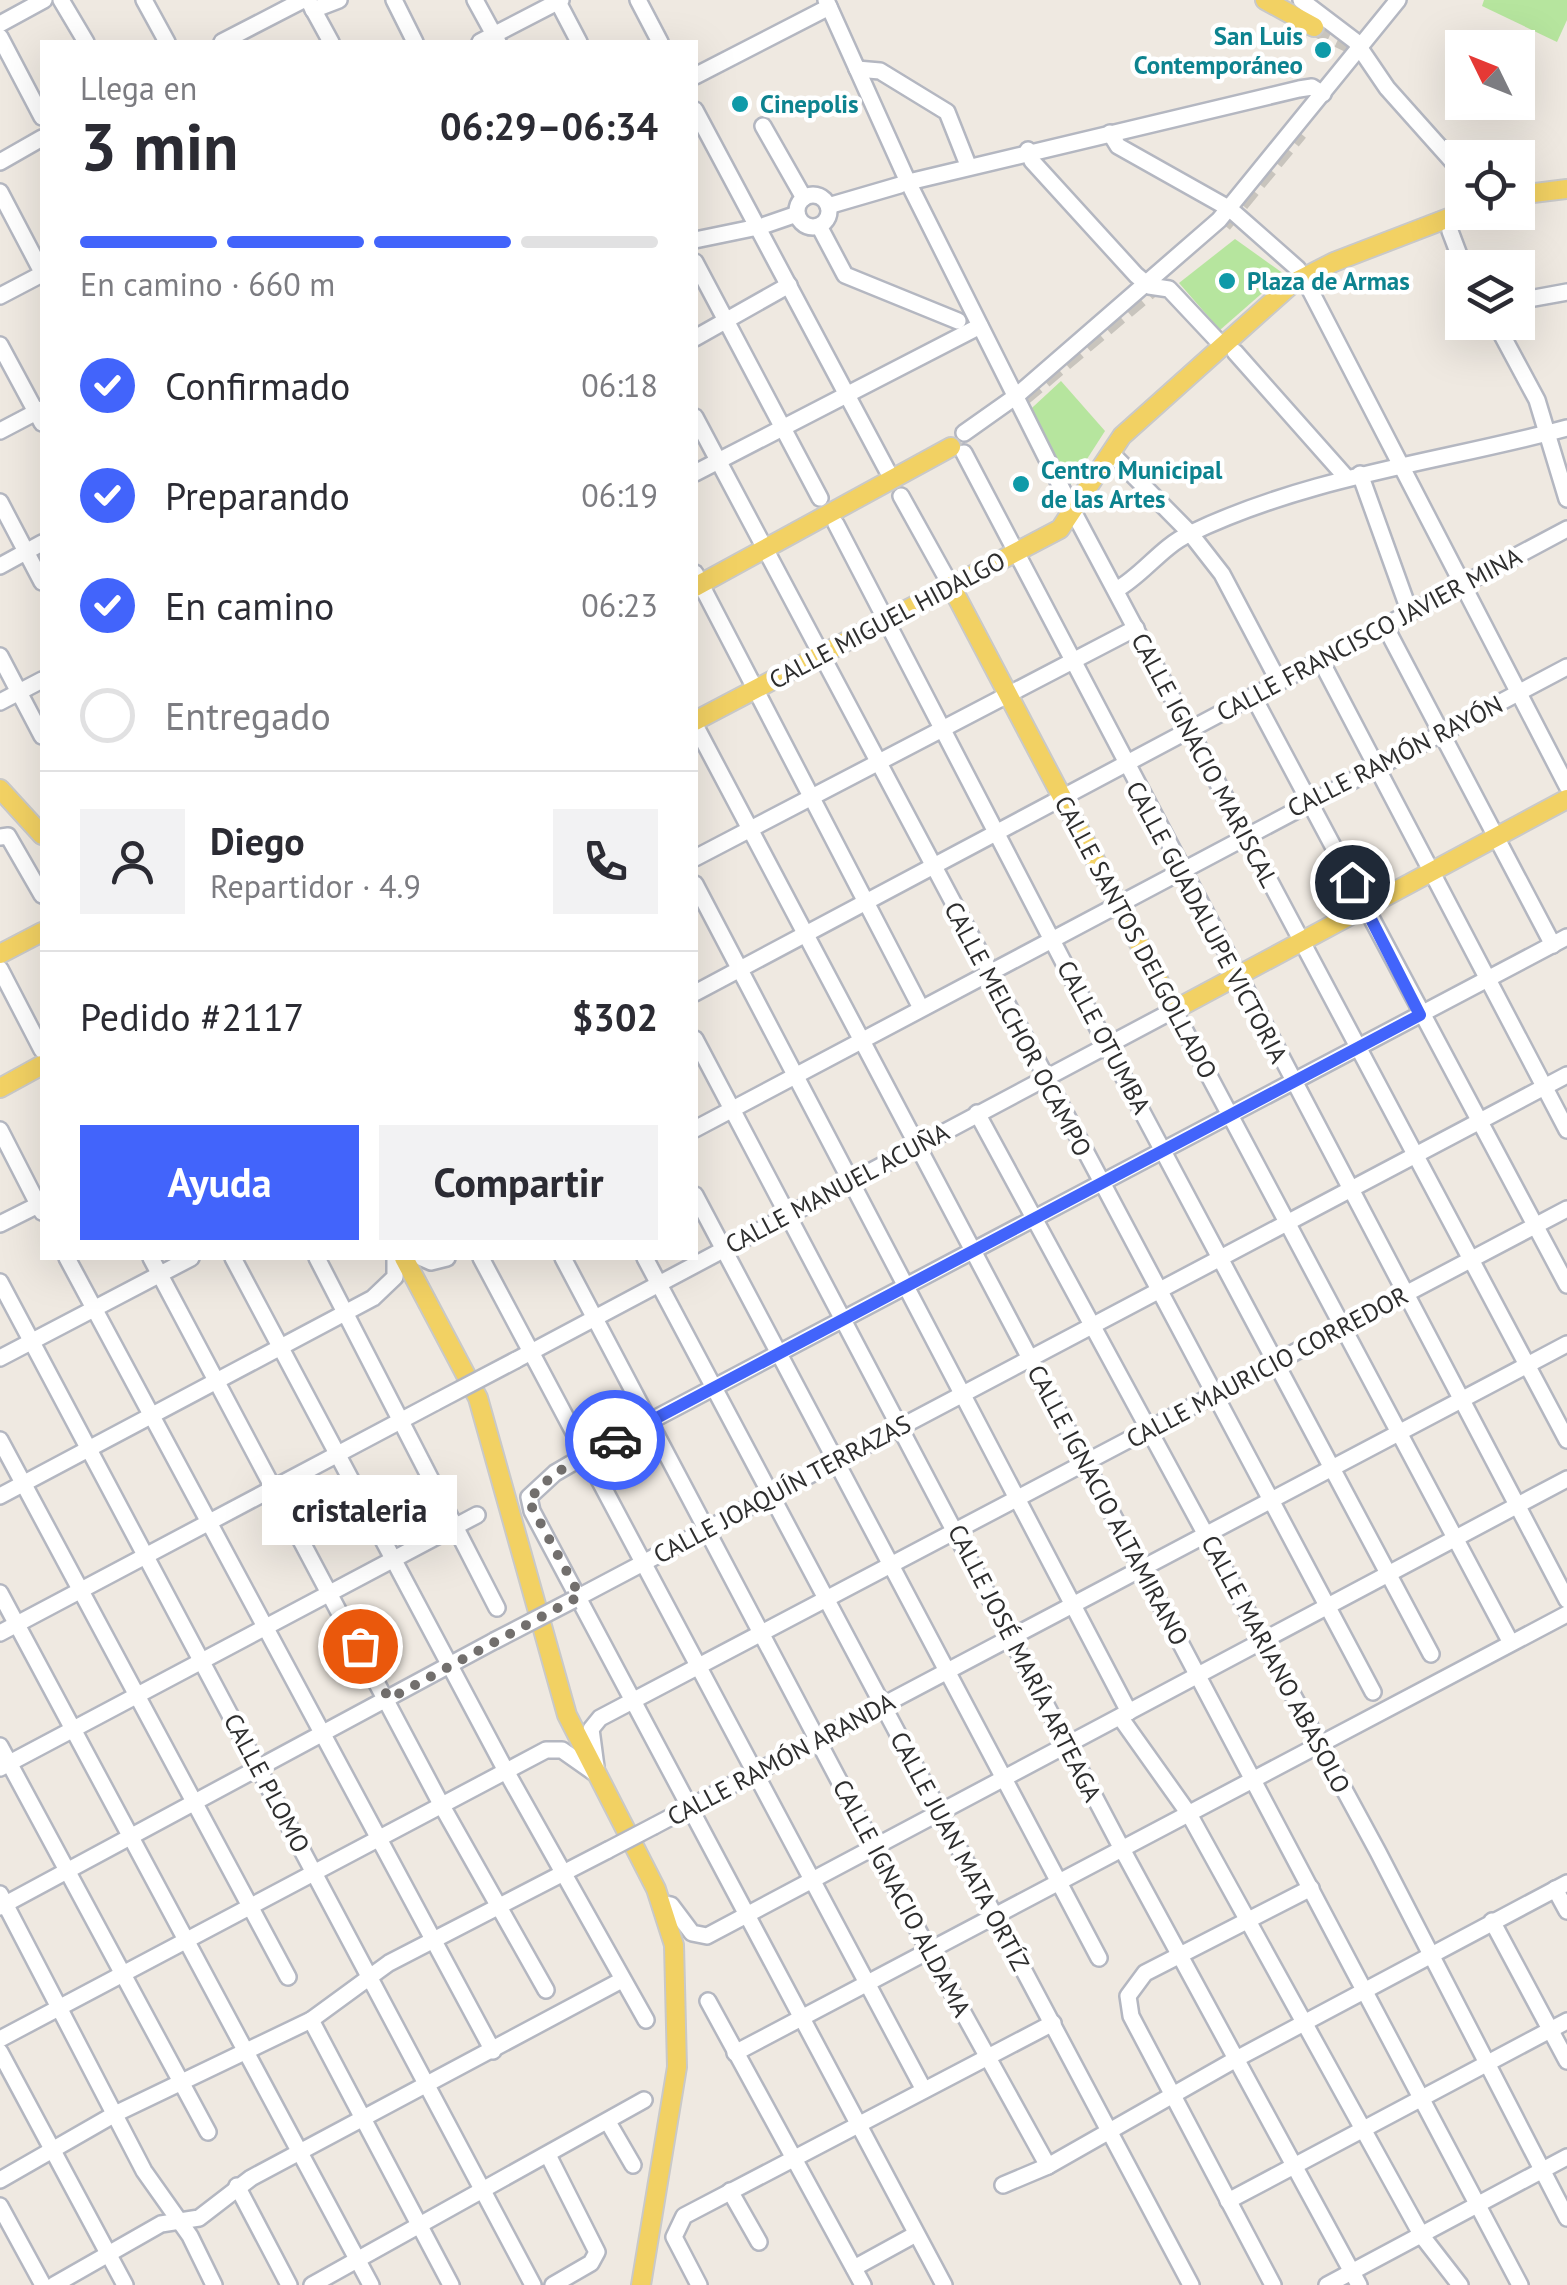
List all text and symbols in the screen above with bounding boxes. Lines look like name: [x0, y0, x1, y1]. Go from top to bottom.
place label: San Luis Contemporáneo: [1134, 20, 1303, 81]
north arrow: [1445, 30, 1535, 120]
map controls: [1445, 30, 1535, 340]
marker: San Luis Contemporáneo: [1312, 39, 1334, 61]
text: Llega en: [80, 67, 197, 109]
place label: Cinepolis: [760, 88, 859, 120]
marker: Cinepolis: [729, 93, 751, 115]
text: 06:29–06:34: [440, 101, 658, 150]
text: 3 min: [80, 104, 239, 188]
button: locate: [1445, 140, 1535, 230]
button: layers: [1445, 250, 1535, 340]
text: En camino · 660 m: [80, 263, 335, 305]
place label: Plaza de Armas: [1247, 265, 1410, 297]
marker: Plaza de Armas: [1216, 270, 1238, 292]
icon: check: [80, 358, 135, 413]
text: Confirmado: [165, 361, 350, 410]
text: 06:18: [581, 364, 658, 406]
place label: Centro Municipal de las Artes: [1041, 454, 1223, 515]
icon: check: [80, 468, 135, 523]
text: Preparando: [165, 471, 350, 520]
marker: Centro Municipal de las Artes: [1010, 473, 1032, 495]
text: 06:19: [581, 474, 658, 516]
street label: CALLE FRANCISCO JAVIER MINA: [1211, 540, 1527, 728]
street label: CALLE MIGUEL HIDALGO: [763, 544, 1011, 696]
icon: check: [80, 578, 135, 633]
text: En camino: [165, 581, 334, 630]
text: 06:23: [581, 584, 658, 626]
street label: CALLE IGNACIO MARISCAL: [1124, 627, 1286, 893]
street label: CALLE RAMÓN RAYÓN: [1282, 688, 1508, 824]
text: Entregado: [165, 691, 331, 740]
street label: CALLE GUADALUPE VICTORIA: [1119, 776, 1295, 1069]
street label: CALLE SANTOS DELGOLLADO: [1048, 790, 1224, 1084]
button: person: [80, 809, 185, 914]
button: phone: [553, 809, 658, 914]
text: Diego: [210, 816, 305, 865]
pin: [1310, 840, 1395, 925]
icon: home: [1325, 855, 1380, 910]
text: Repartidor · 4.9: [210, 865, 421, 907]
street label: CALLE MELCHOR OCAMPO: [937, 896, 1099, 1162]
street label: CALLE OTUMBA: [1050, 955, 1158, 1120]
text: Pedido #2117: [80, 992, 304, 1041]
text: $302: [572, 992, 658, 1041]
street label: CALLE MANUEL ACUÑA: [720, 1115, 955, 1261]
button: Ayuda: [80, 1125, 359, 1240]
button: Compartir: [379, 1125, 658, 1240]
street label: CALLE MAURICIO CORREDOR: [1121, 1279, 1413, 1455]
street label: CALLE IGNACIO ALTAMIRANO: [1020, 1359, 1196, 1651]
courier: [565, 1390, 665, 1490]
street label: CALLE JOAQUÍN TERRAZAS: [648, 1408, 916, 1570]
icon: car: [588, 1413, 643, 1468]
callout: cristaleria: [262, 1476, 458, 1546]
text: cristaleria: [292, 1489, 427, 1531]
street label: CALLE JOSÉ MARÍA ARTEAGA: [941, 1519, 1109, 1807]
street label: CALLE MARIANO ABASOLO: [1194, 1529, 1358, 1799]
pin: [318, 1604, 403, 1689]
icon: bag: [333, 1619, 388, 1674]
street label: CALLE RAMÓN ARANDA: [662, 1685, 901, 1833]
street label: CALLE PLOMO: [217, 1708, 317, 1858]
street label: CALLE JUAN MATA ORTÍZ: [883, 1726, 1037, 1976]
street label: CALLE IGNACIO ALDAMA: [826, 1774, 978, 2023]

